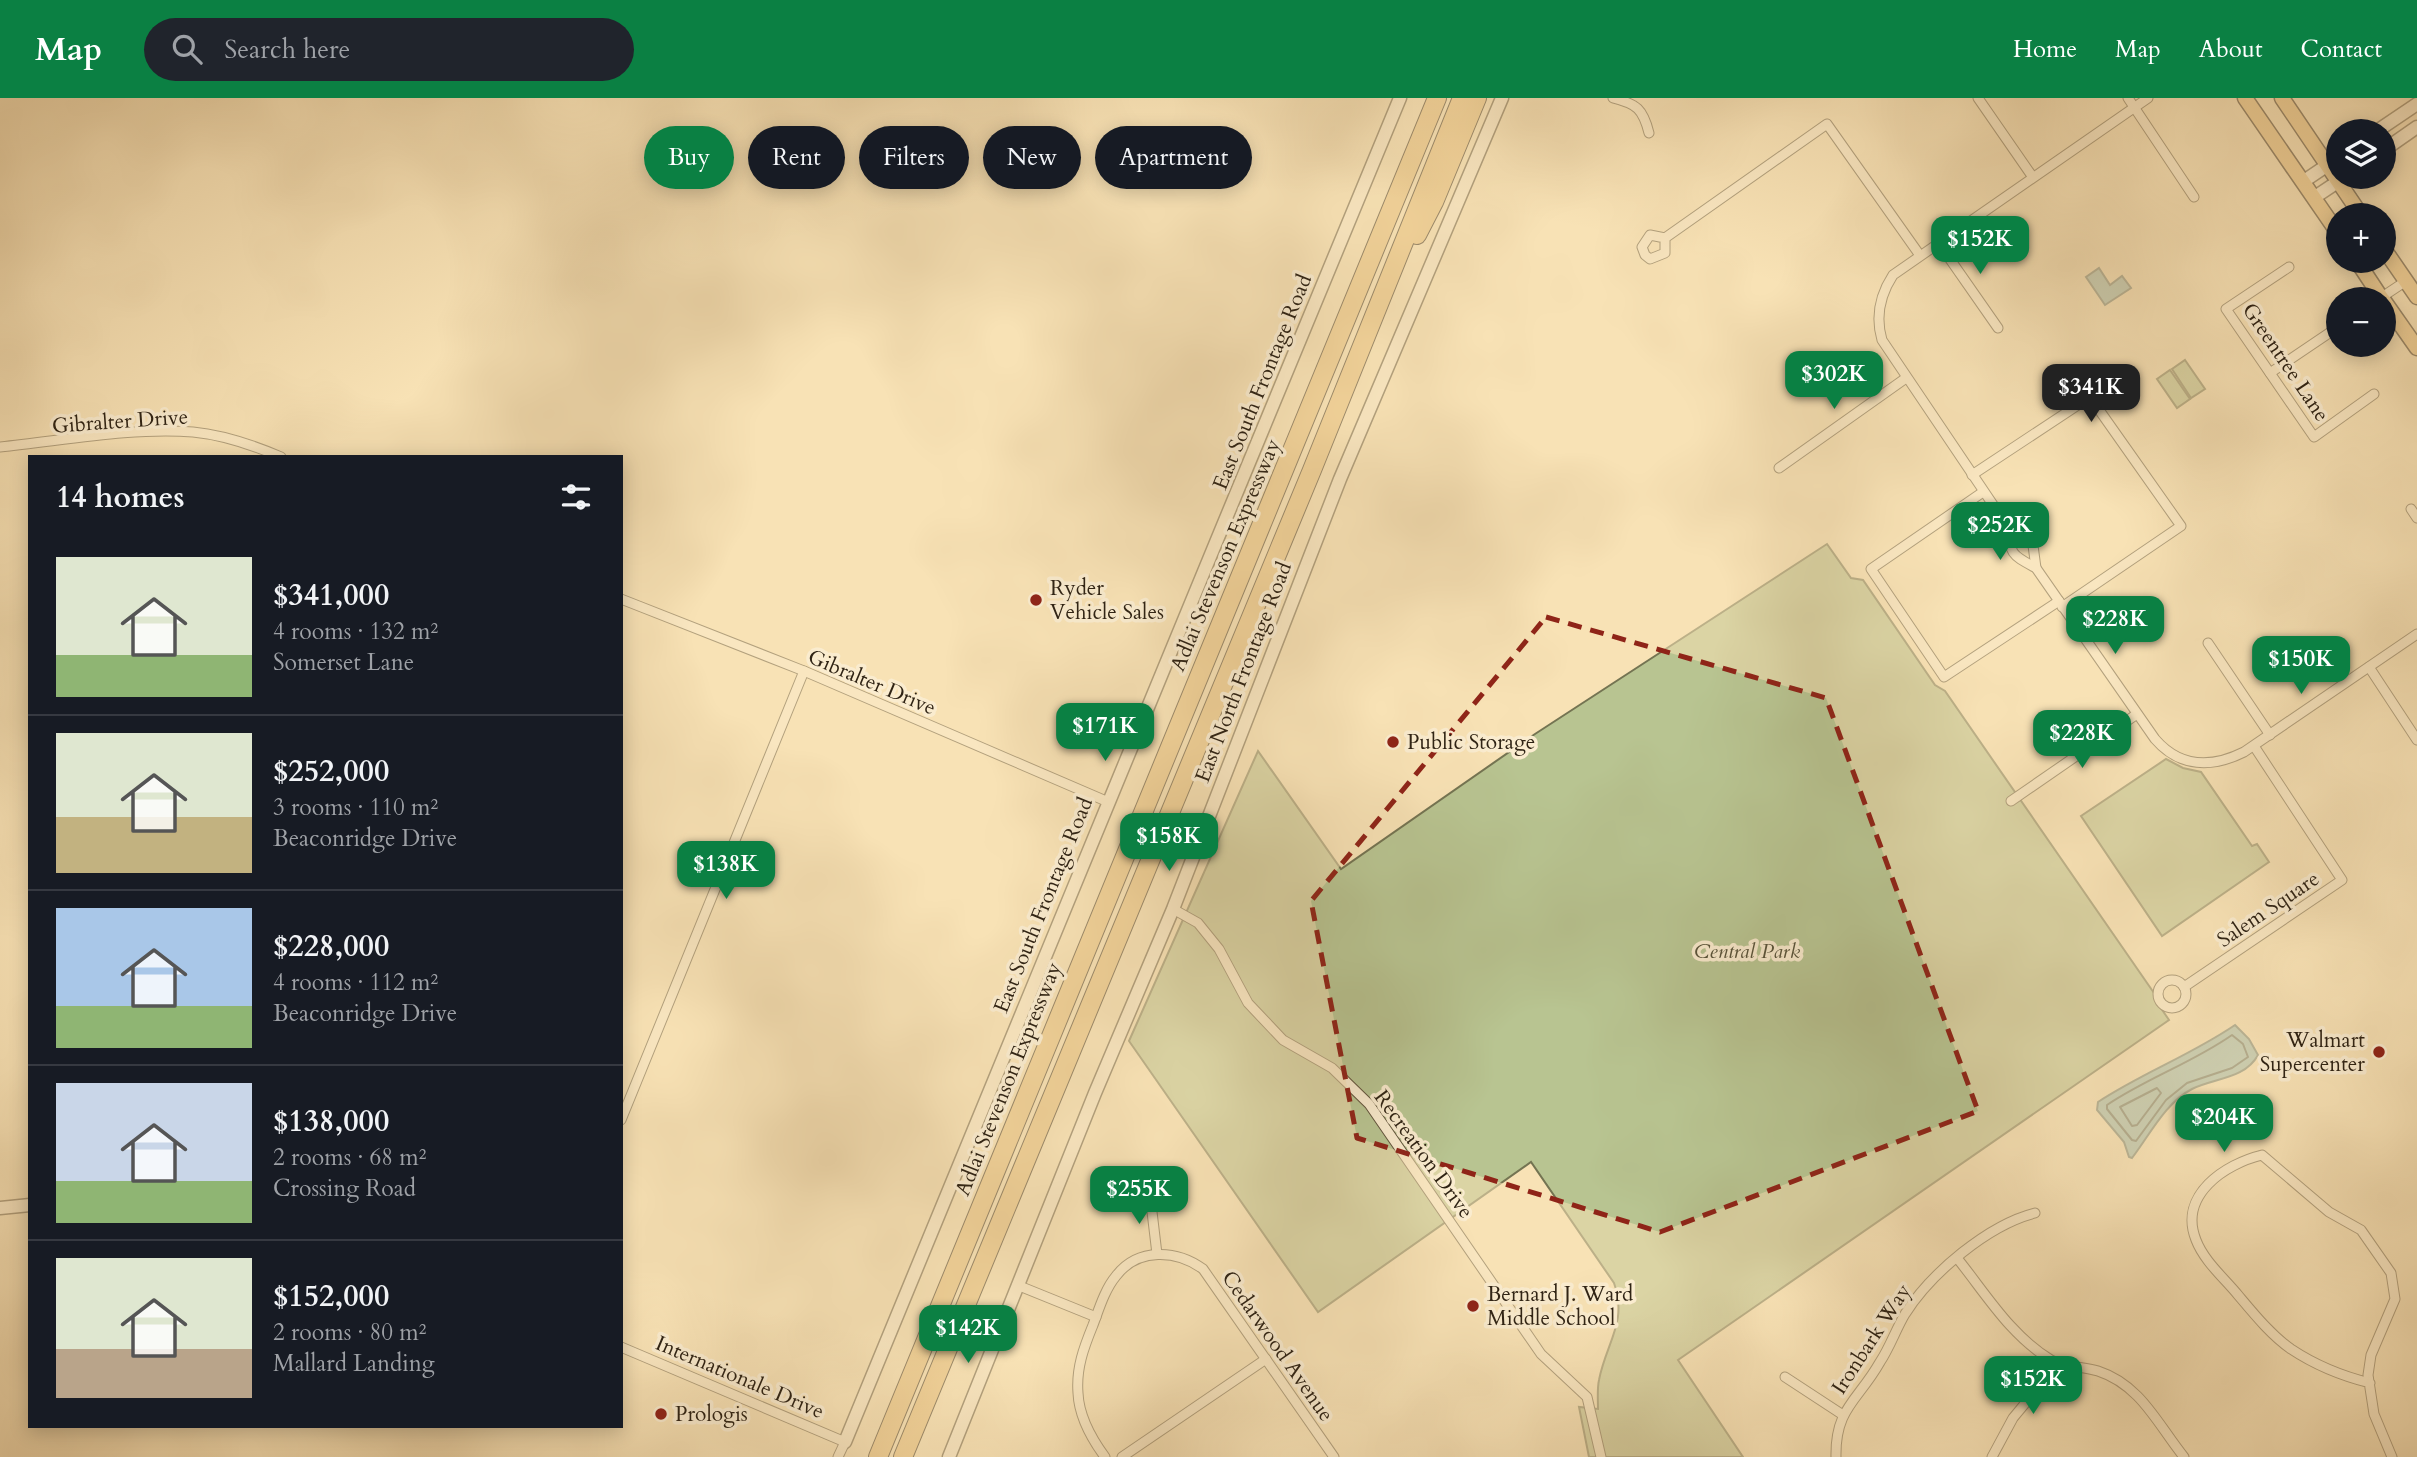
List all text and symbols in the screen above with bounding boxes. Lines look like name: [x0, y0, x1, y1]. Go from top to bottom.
search box: [144, 18, 634, 81]
text: Map: [35, 27, 102, 72]
icon: search: [168, 30, 206, 68]
text: Search here: [224, 32, 350, 67]
text: Home: [2013, 33, 2077, 66]
text: Map: [2115, 33, 2161, 66]
text: About: [2199, 33, 2263, 66]
text: Contact: [2301, 33, 2382, 66]
map controls: [2326, 119, 2396, 357]
button: layers: [2326, 119, 2396, 189]
chip: Buy: [644, 126, 734, 189]
chip: Rent: [748, 126, 845, 189]
chip: Filters: [859, 126, 969, 189]
chip: New: [983, 126, 1081, 189]
chip: Apartment: [1095, 126, 1252, 189]
button: +: [2326, 203, 2396, 273]
pin: $152K: [1931, 216, 2029, 276]
text: $152K: [1947, 223, 2013, 254]
street label: East South Frontage Road: [1206, 270, 1319, 494]
button: −: [2326, 287, 2396, 357]
street label: Greentree Lane: [2235, 297, 2336, 427]
pin: $302K: [1785, 352, 1883, 411]
text: $302K: [1801, 358, 1867, 389]
pin: $341K: [2042, 364, 2140, 424]
text: $341K: [2058, 371, 2124, 402]
street label: Gibralter Drive: [51, 402, 189, 441]
street label: Adlai Stevenson Expressway: [1163, 435, 1288, 676]
text: 14 homes: [56, 477, 185, 518]
icon: filters: [557, 478, 595, 516]
pin: $252K: [1951, 503, 2049, 562]
text: $252K: [1967, 509, 2033, 540]
street label: East North Frontage Road: [1188, 558, 1299, 787]
place label: Ryder Vehicle Sales: [1050, 574, 1164, 627]
text: $341,000: [273, 575, 389, 616]
icon: home: [112, 585, 196, 669]
marker: Ryder Vehicle Sales: [1028, 592, 1044, 608]
pin: $228K: [2066, 596, 2164, 656]
text: $228K: [2082, 603, 2148, 634]
text: 4 rooms · 132 m²: [273, 616, 438, 647]
pin: $150K: [2252, 636, 2350, 696]
street label: Gibralter Drive: [803, 643, 940, 722]
text: $150K: [2268, 643, 2334, 674]
text: Somerset Lane: [273, 647, 414, 678]
pin: $171K: [1056, 704, 1154, 763]
text: $171K: [1072, 710, 1138, 741]
pin: $228K: [2033, 710, 2131, 770]
text: $228K: [2049, 717, 2115, 748]
place label: Public Storage: [1407, 728, 1535, 757]
marker: Public Storage: [1385, 734, 1401, 750]
text: $252,000: [273, 751, 389, 792]
icon: home: [112, 761, 196, 845]
text: 3 rooms · 110 m²: [273, 792, 438, 823]
street label: East South Frontage Road: [987, 793, 1100, 1017]
pin: $158K: [1120, 814, 1218, 873]
text: $158K: [1136, 820, 1202, 851]
text: Beaconridge Drive: [273, 823, 457, 854]
pin: $138K: [677, 842, 775, 901]
text: $138K: [693, 848, 759, 879]
street label: Salem Square: [2211, 865, 2325, 954]
text: $228,000: [273, 926, 389, 967]
icon: home: [112, 936, 196, 1020]
park label: Central Park: [1694, 937, 1801, 966]
street label: Adlai Stevenson Expressway: [948, 958, 1069, 1200]
text: 4 rooms · 112 m²: [273, 967, 438, 998]
text: Beaconridge Drive: [273, 998, 457, 1029]
place label: Walmart Supercenter: [2260, 1026, 2365, 1079]
marker: Walmart Supercenter: [2371, 1044, 2387, 1060]
street label: Recreation Drive: [1367, 1084, 1480, 1224]
pin: $204K: [2175, 1094, 2273, 1154]
text: $138,000: [273, 1101, 389, 1142]
text: $204K: [2191, 1101, 2257, 1132]
icon: home: [112, 1111, 196, 1195]
text: 2 rooms · 68 m²: [273, 1142, 426, 1173]
pin: $255K: [1090, 1166, 1188, 1226]
text: Crossing Road: [273, 1173, 416, 1204]
text: $255K: [1106, 1173, 1172, 1204]
street label: Cedarwood Avenue: [1215, 1265, 1341, 1427]
text: $152,000: [273, 1276, 389, 1317]
street label: Ironbark Way: [1825, 1278, 1918, 1400]
place label: Bernard J. Ward Middle School: [1487, 1280, 1633, 1333]
icon: home: [112, 1286, 196, 1370]
marker: Bernard J. Ward Middle School: [1465, 1298, 1481, 1314]
pin: $142K: [919, 1306, 1017, 1365]
text: $142K: [935, 1312, 1001, 1343]
text: 2 rooms · 80 m²: [273, 1317, 426, 1348]
street label: Internationale Drive: [651, 1329, 828, 1426]
text: Mallard Landing: [273, 1348, 435, 1379]
pin: $152K: [1984, 1356, 2082, 1416]
text: $152K: [2000, 1363, 2066, 1394]
place label: Prologis: [675, 1400, 748, 1429]
marker: Prologis: [653, 1406, 669, 1422]

